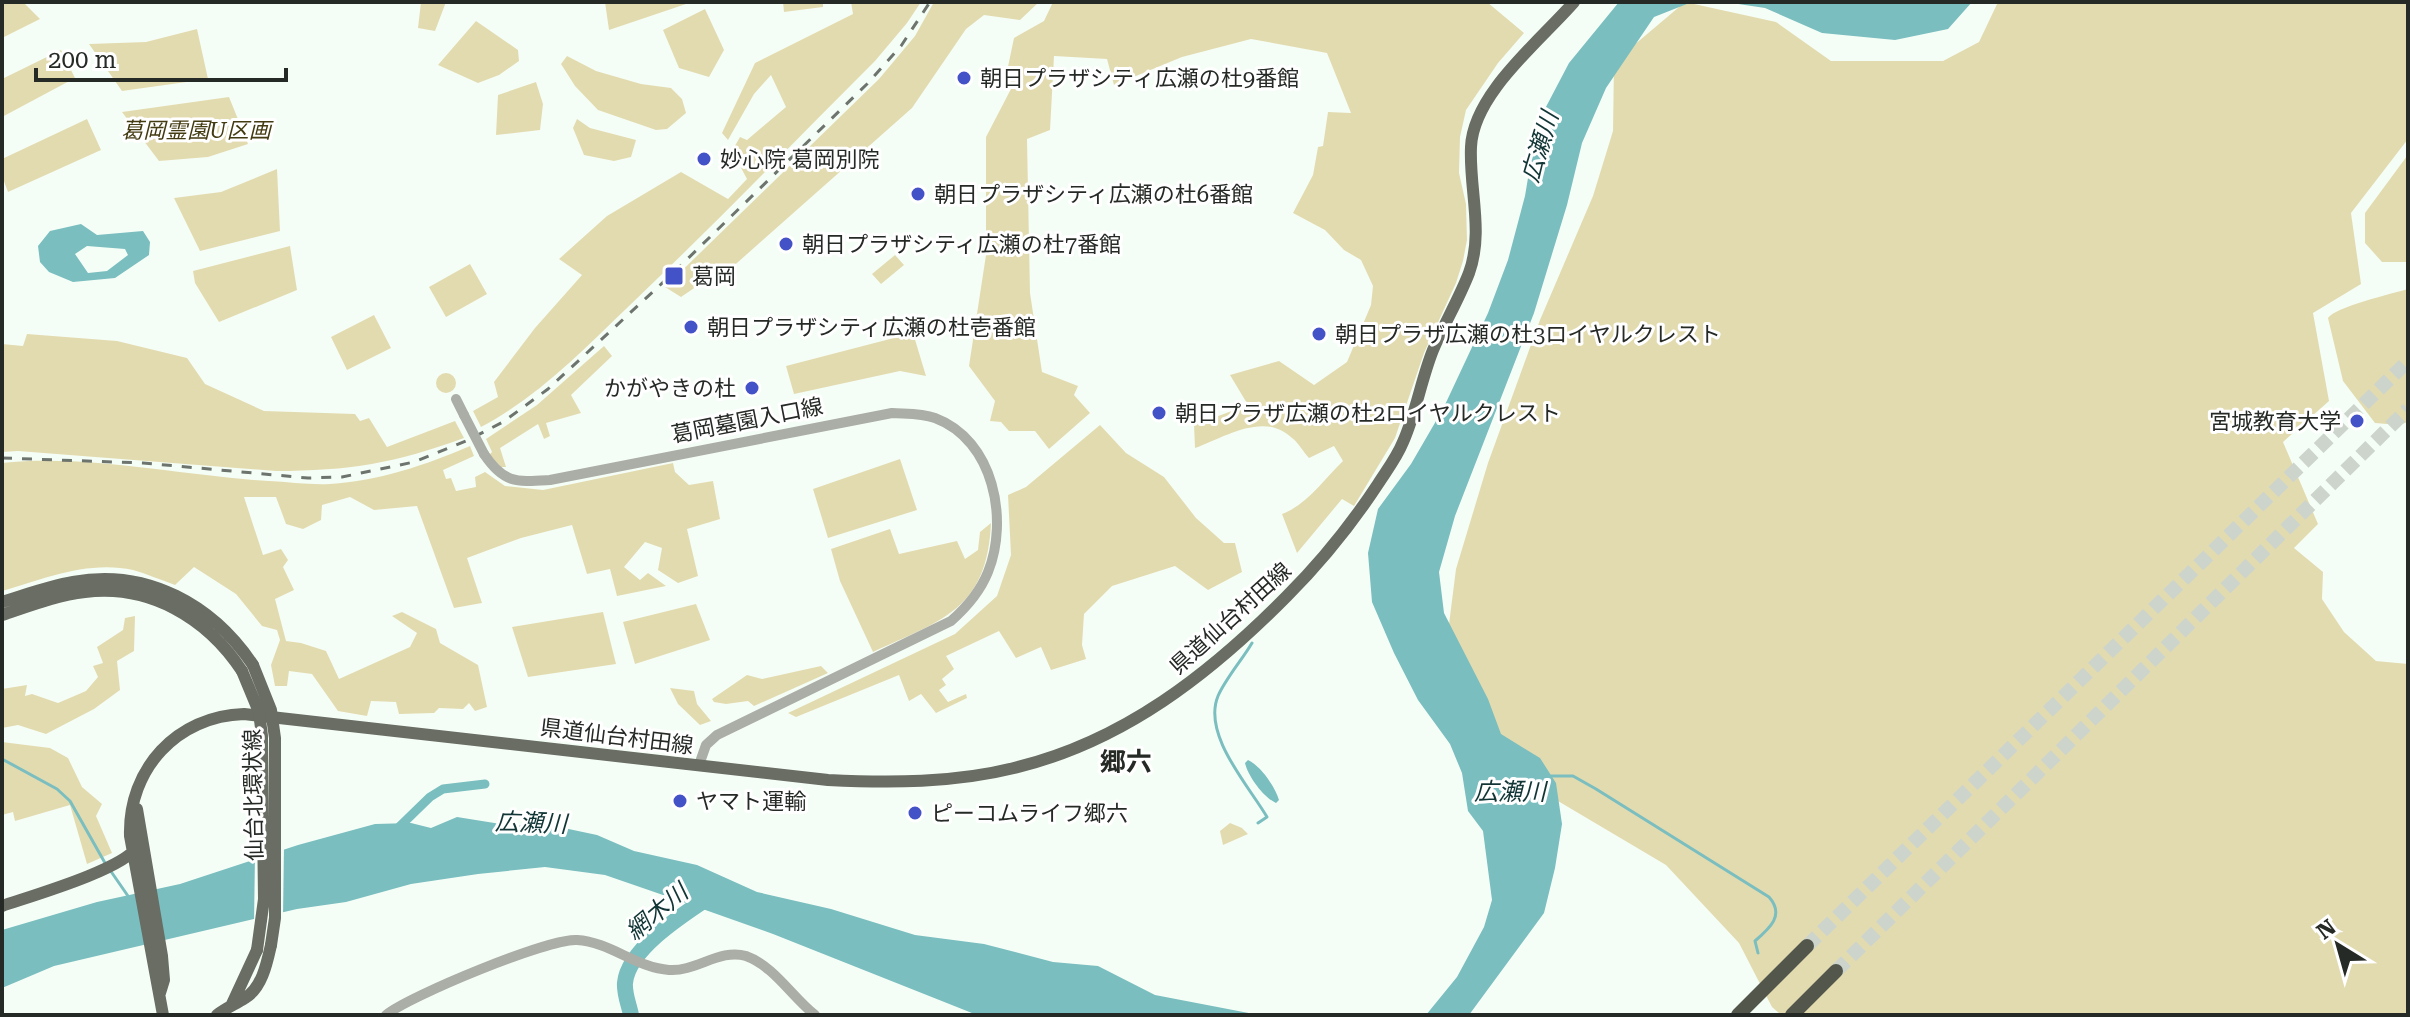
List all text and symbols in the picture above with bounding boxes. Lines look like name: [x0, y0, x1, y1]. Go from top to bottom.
scale bar: [36, 32, 286, 82]
text: 200 m: [48, 46, 116, 74]
place label: 朝日プラザシティ広瀬の杜9番館: [980, 66, 1299, 91]
marker: 朝日プラザシティ広瀬の杜9番館: [955, 69, 973, 87]
water label: 広瀬川: [1516, 106, 1565, 186]
park label: 葛岡霊園U区画: [121, 118, 274, 143]
place label: 妙心院 葛岡別院: [720, 147, 880, 172]
marker: 妙心院 葛岡別院: [695, 150, 713, 168]
place label: 朝日プラザシティ広瀬の杜6番館: [934, 182, 1253, 207]
marker: 朝日プラザシティ広瀬の杜6番館: [909, 185, 927, 203]
place label: 朝日プラザシティ広瀬の杜7番館: [802, 232, 1121, 257]
marker: 朝日プラザシティ広瀬の杜7番館: [777, 235, 795, 253]
place label: 葛岡: [692, 264, 736, 289]
marker: 葛岡: [663, 265, 685, 287]
place label: 朝日プラザシティ広瀬の杜壱番館: [707, 315, 1036, 340]
marker: 朝日プラザシティ広瀬の杜壱番館: [682, 318, 700, 336]
place label: 朝日プラザ広瀬の杜3ロイヤルクレスト: [1335, 322, 1721, 347]
marker: 朝日プラザ広瀬の杜3ロイヤルクレスト: [1310, 325, 1328, 343]
place label: かがやきの杜: [604, 376, 736, 401]
marker: かがやきの杜: [743, 379, 761, 397]
street label: 葛岡墓園入口線: [669, 394, 825, 447]
place label: 朝日プラザ広瀬の杜2ロイヤルクレスト: [1175, 401, 1561, 426]
marker: 朝日プラザ広瀬の杜2ロイヤルクレスト: [1150, 404, 1168, 422]
place label: 宮城教育大学: [2209, 409, 2341, 434]
marker: 宮城教育大学: [2348, 412, 2366, 430]
street label: 県道仙台村田線: [1165, 558, 1296, 679]
street label: 県道仙台村田線: [539, 715, 695, 758]
street label: 仙台北環状線: [240, 729, 267, 861]
district label: 郷六: [1100, 747, 1152, 777]
water label: 広瀬川: [1474, 778, 1549, 806]
place label: ヤマト運輸: [696, 789, 806, 814]
marker: ヤマト運輸: [671, 792, 689, 810]
place label: ピーコムライフ郷六: [931, 801, 1128, 826]
marker: ピーコムライフ郷六: [906, 804, 924, 822]
water label: 広瀬川: [495, 808, 570, 838]
water label: 網木川: [620, 876, 696, 946]
north arrow: [2298, 905, 2378, 985]
text: N: [2312, 914, 2341, 945]

